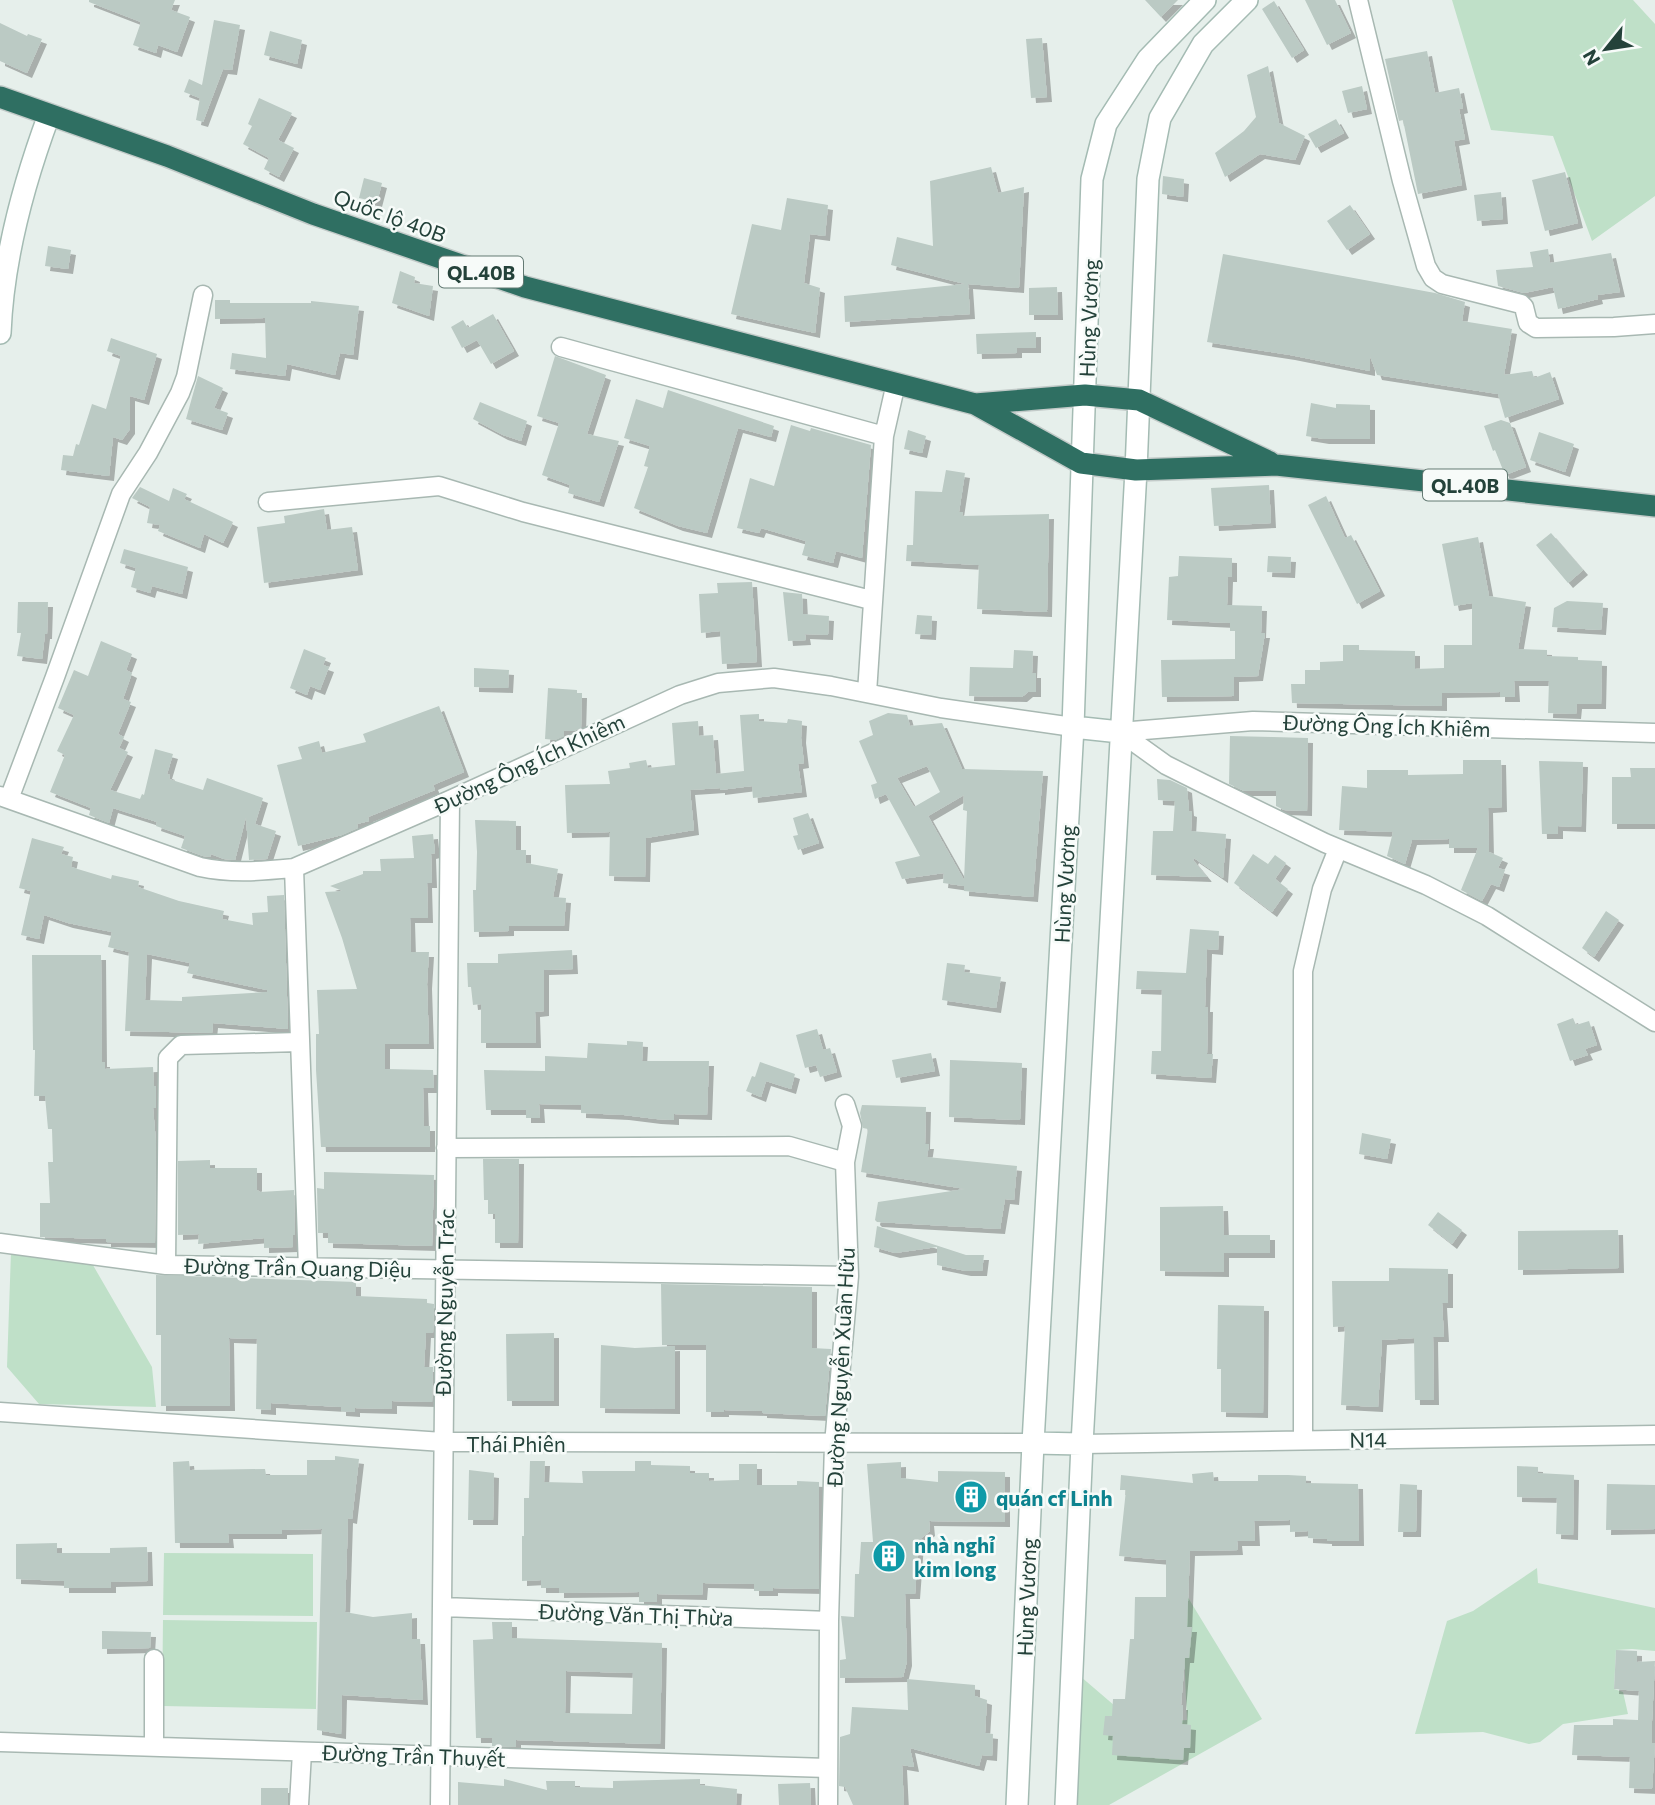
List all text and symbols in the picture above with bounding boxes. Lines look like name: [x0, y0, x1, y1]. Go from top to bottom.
north arrow: [1571, 14, 1641, 84]
text: N: [1577, 46, 1604, 70]
street label: Quốc lộ 40B: [330, 183, 450, 247]
road number: QL.40B: [439, 256, 523, 288]
street label: Hùng Vương: [1073, 258, 1103, 378]
road number: QL.40B: [1423, 470, 1507, 500]
street label: Đường Ông Ích Khiêm: [429, 708, 628, 819]
street label: Đường Ông Ích Khiêm: [1282, 709, 1491, 741]
street label: Hùng Vương: [1048, 824, 1080, 944]
street label: Đường Nguyễn Trác: [429, 1208, 458, 1397]
street label: Đường Nguyễn Xuân Hữu: [820, 1247, 859, 1488]
street label: Đường Trần Quang Diệu: [183, 1253, 412, 1281]
street label: N14: [1349, 1426, 1387, 1452]
street label: Thái Phiên: [466, 1431, 566, 1456]
building icon: quán cf Linh: [952, 1478, 990, 1516]
place label: quán cf Linh: [996, 1485, 1113, 1510]
place label: nhà nghỉ kim long: [914, 1532, 997, 1581]
building icon: nhà nghỉ kim long: [870, 1537, 908, 1575]
street label: Hùng Vương: [1011, 1537, 1041, 1657]
street label: Đường Văn Thị Thừa: [537, 1598, 734, 1630]
street label: Đường Trần Thuyết: [321, 1739, 506, 1771]

